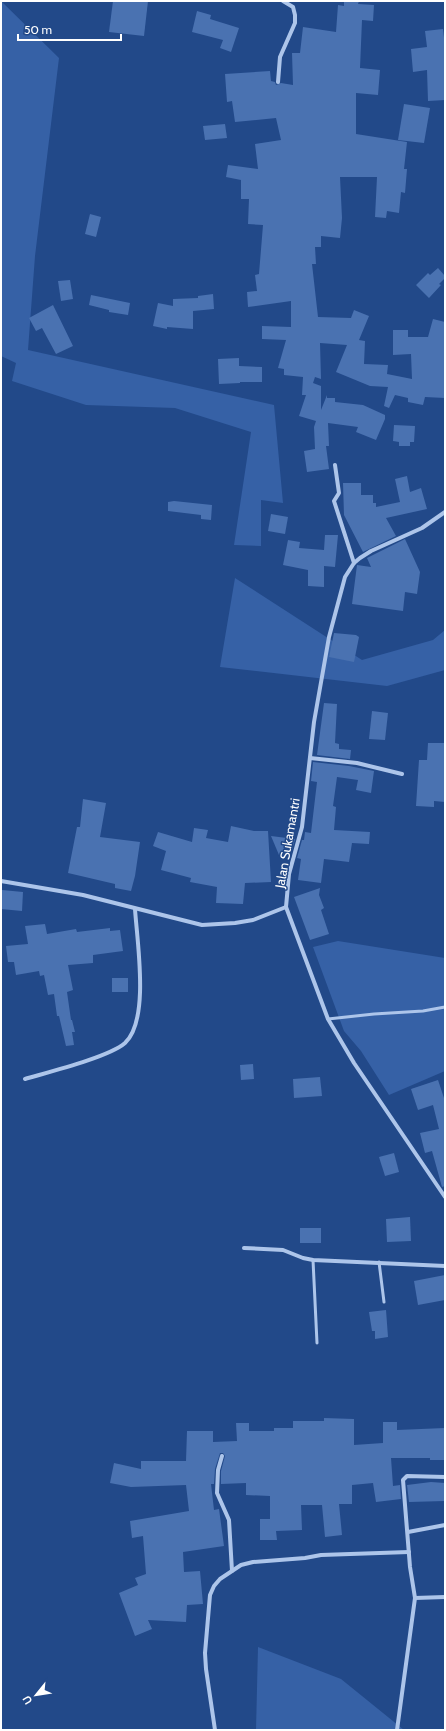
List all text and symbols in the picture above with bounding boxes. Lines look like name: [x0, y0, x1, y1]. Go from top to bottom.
scale bar: [18, 16, 121, 42]
text: 50 m: [24, 22, 52, 37]
street label: Jalan Sukamantri: [271, 797, 303, 890]
north arrow: [16, 1675, 56, 1715]
text: U: [19, 1693, 35, 1707]

